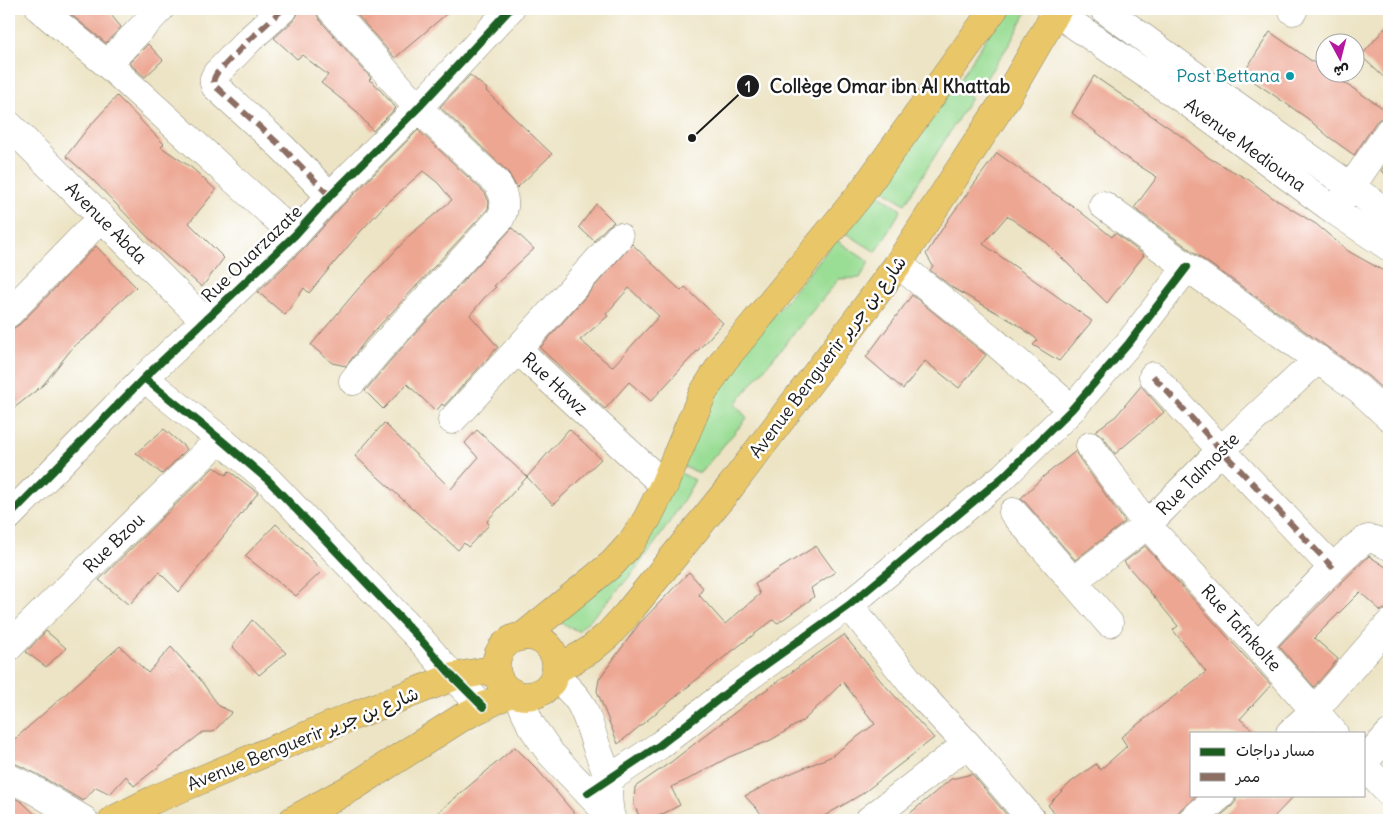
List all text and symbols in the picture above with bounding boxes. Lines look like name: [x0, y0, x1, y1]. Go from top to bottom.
north arrow: [1316, 32, 1366, 82]
text: ش: [1333, 61, 1350, 81]
place label: Post Bettana: [1176, 64, 1280, 87]
callout: Collège Omar ibn Al Khattab: [735, 69, 1021, 103]
marker: Post Bettana: [1284, 70, 1296, 82]
text: Collège Omar ibn Al Khattab: [770, 74, 1010, 98]
text: 1: [745, 77, 751, 96]
street label: Avenue Mediouna: [1180, 93, 1311, 196]
street label: Avenue Abda: [60, 177, 152, 269]
street label: Rue Ouarzazate: [197, 200, 307, 307]
street label: Avenue Benguerir شارع بن جرير: [744, 251, 912, 463]
street label: Rue Hawz: [518, 347, 593, 420]
street label: Rue Talmoste: [1151, 427, 1244, 520]
street label: Rue Bzou: [78, 508, 149, 577]
street label: Rue Tafnkolte: [1196, 579, 1287, 676]
street label: Avenue Benguerir شارع بن جرير: [184, 682, 422, 796]
legend: [1190, 732, 1366, 796]
text: مسار دراجات: [1236, 741, 1315, 760]
text: ممر: [1234, 767, 1260, 786]

